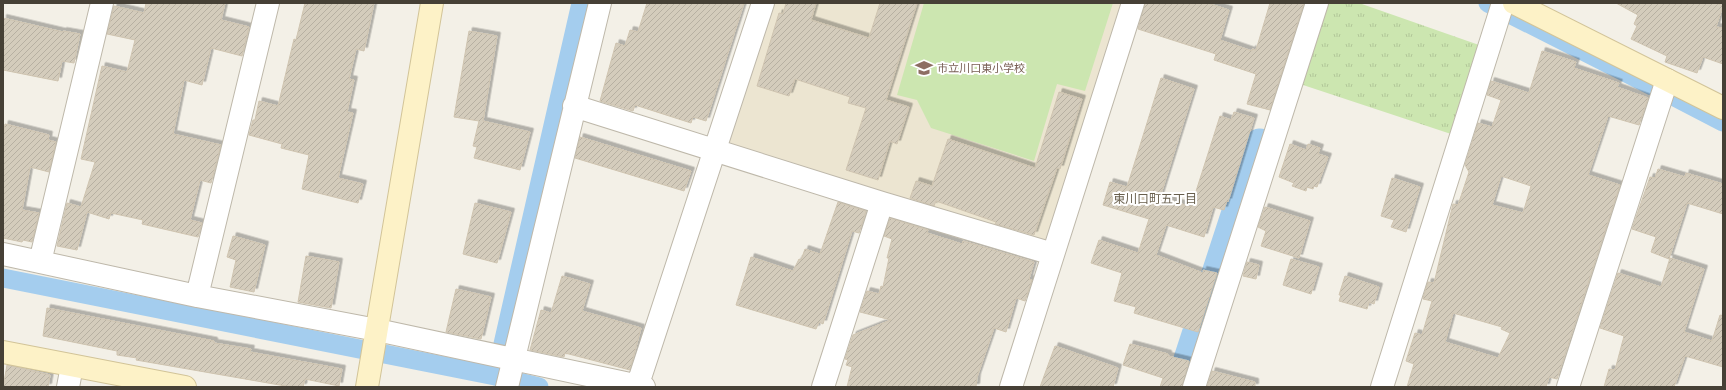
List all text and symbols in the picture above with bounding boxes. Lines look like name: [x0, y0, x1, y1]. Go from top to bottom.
school or university icon: 市立川口東小学校: [914, 58, 934, 78]
place label: 市立川口東小学校: [937, 62, 1025, 74]
district label: 東川口町五丁目: [1113, 192, 1197, 206]

